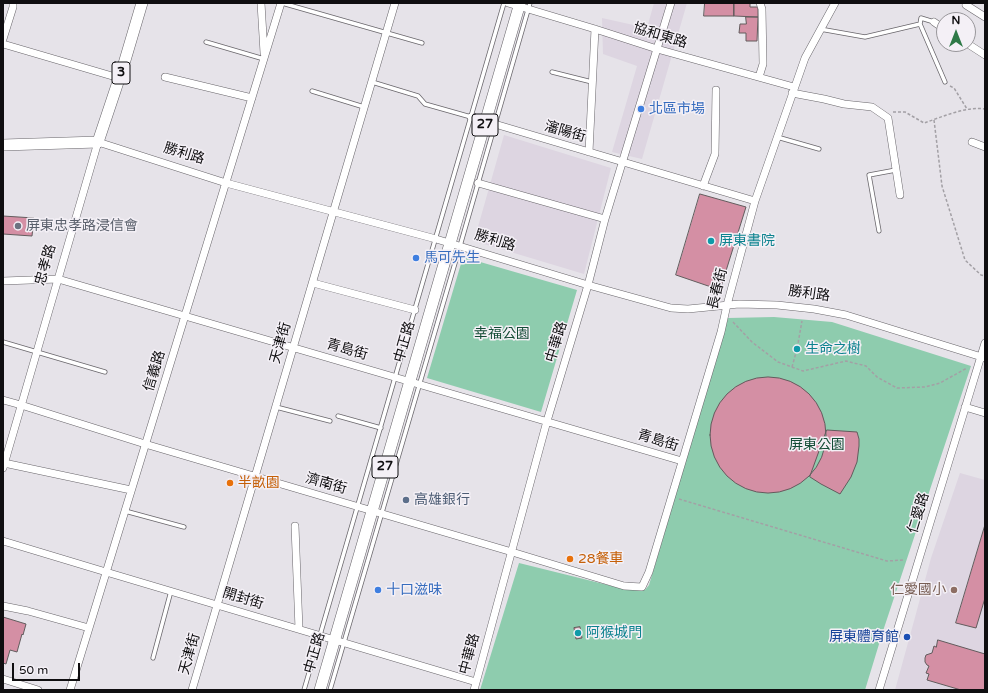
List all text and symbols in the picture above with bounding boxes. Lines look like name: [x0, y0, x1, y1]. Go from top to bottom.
north arrow: [936, 12, 976, 52]
text: N: [952, 14, 960, 27]
street label: 協和東路: [631, 20, 689, 52]
road number: 3: [112, 62, 130, 84]
place label: 北區市場: [649, 101, 705, 117]
marker: 北區市場: [636, 104, 646, 114]
road number: 27: [472, 114, 498, 136]
street label: 瀋陽街: [542, 118, 588, 146]
street label: 勝利路: [161, 140, 207, 168]
place label: 屏東忠孝路浸信會: [26, 218, 138, 234]
marker: 屏東忠孝路浸信會: [13, 221, 23, 231]
street label: 勝利路: [472, 227, 518, 255]
place label: 屏東書院: [719, 233, 775, 249]
marker: 屏東書院: [706, 236, 716, 246]
street label: 忠孝路: [32, 242, 60, 288]
place label: 馬可先生: [424, 250, 480, 266]
marker: 馬可先生: [411, 253, 421, 263]
street label: 長春街: [705, 267, 731, 311]
street label: 勝利路: [787, 283, 831, 305]
street label: 中正路: [391, 319, 419, 365]
street label: 中華路: [543, 319, 571, 365]
street label: 天津街: [267, 320, 295, 366]
park label: 幸福公園: [474, 326, 530, 342]
street label: 青島街: [324, 336, 370, 364]
place label: 生命之樹: [805, 341, 861, 357]
marker: 生命之樹: [792, 344, 802, 354]
street label: 信義路: [141, 348, 169, 394]
street label: 青島街: [635, 427, 681, 455]
park label: 屏東公園: [789, 437, 845, 453]
road number: 27: [372, 456, 398, 478]
street label: 濟南街: [303, 470, 349, 498]
place label: 半畝園: [238, 475, 280, 491]
marker: 半畝園: [225, 478, 235, 488]
street label: 仁愛路: [905, 490, 933, 536]
place label: 高雄銀行: [414, 492, 470, 508]
marker: 高雄銀行: [401, 495, 411, 505]
place label: 28餐車: [578, 551, 624, 567]
marker: 28餐車: [565, 554, 575, 564]
place label: 十口滋味: [386, 582, 442, 598]
place label: 仁愛國小: [890, 582, 946, 598]
street label: 開封街: [220, 585, 266, 613]
marker: 十口滋味: [373, 585, 383, 595]
marker: 仁愛國小: [949, 585, 959, 595]
place label: 阿猴城門: [586, 625, 642, 641]
marker: 阿猴城門: [573, 628, 583, 638]
place label: 屏東體育館: [829, 629, 899, 645]
street label: 中正路: [301, 630, 329, 676]
street label: 天津街: [176, 631, 204, 677]
street label: 中華路: [456, 632, 484, 676]
marker: 屏東體育館: [902, 632, 912, 642]
scale bar: [14, 655, 82, 681]
text: 50 m: [19, 663, 48, 677]

